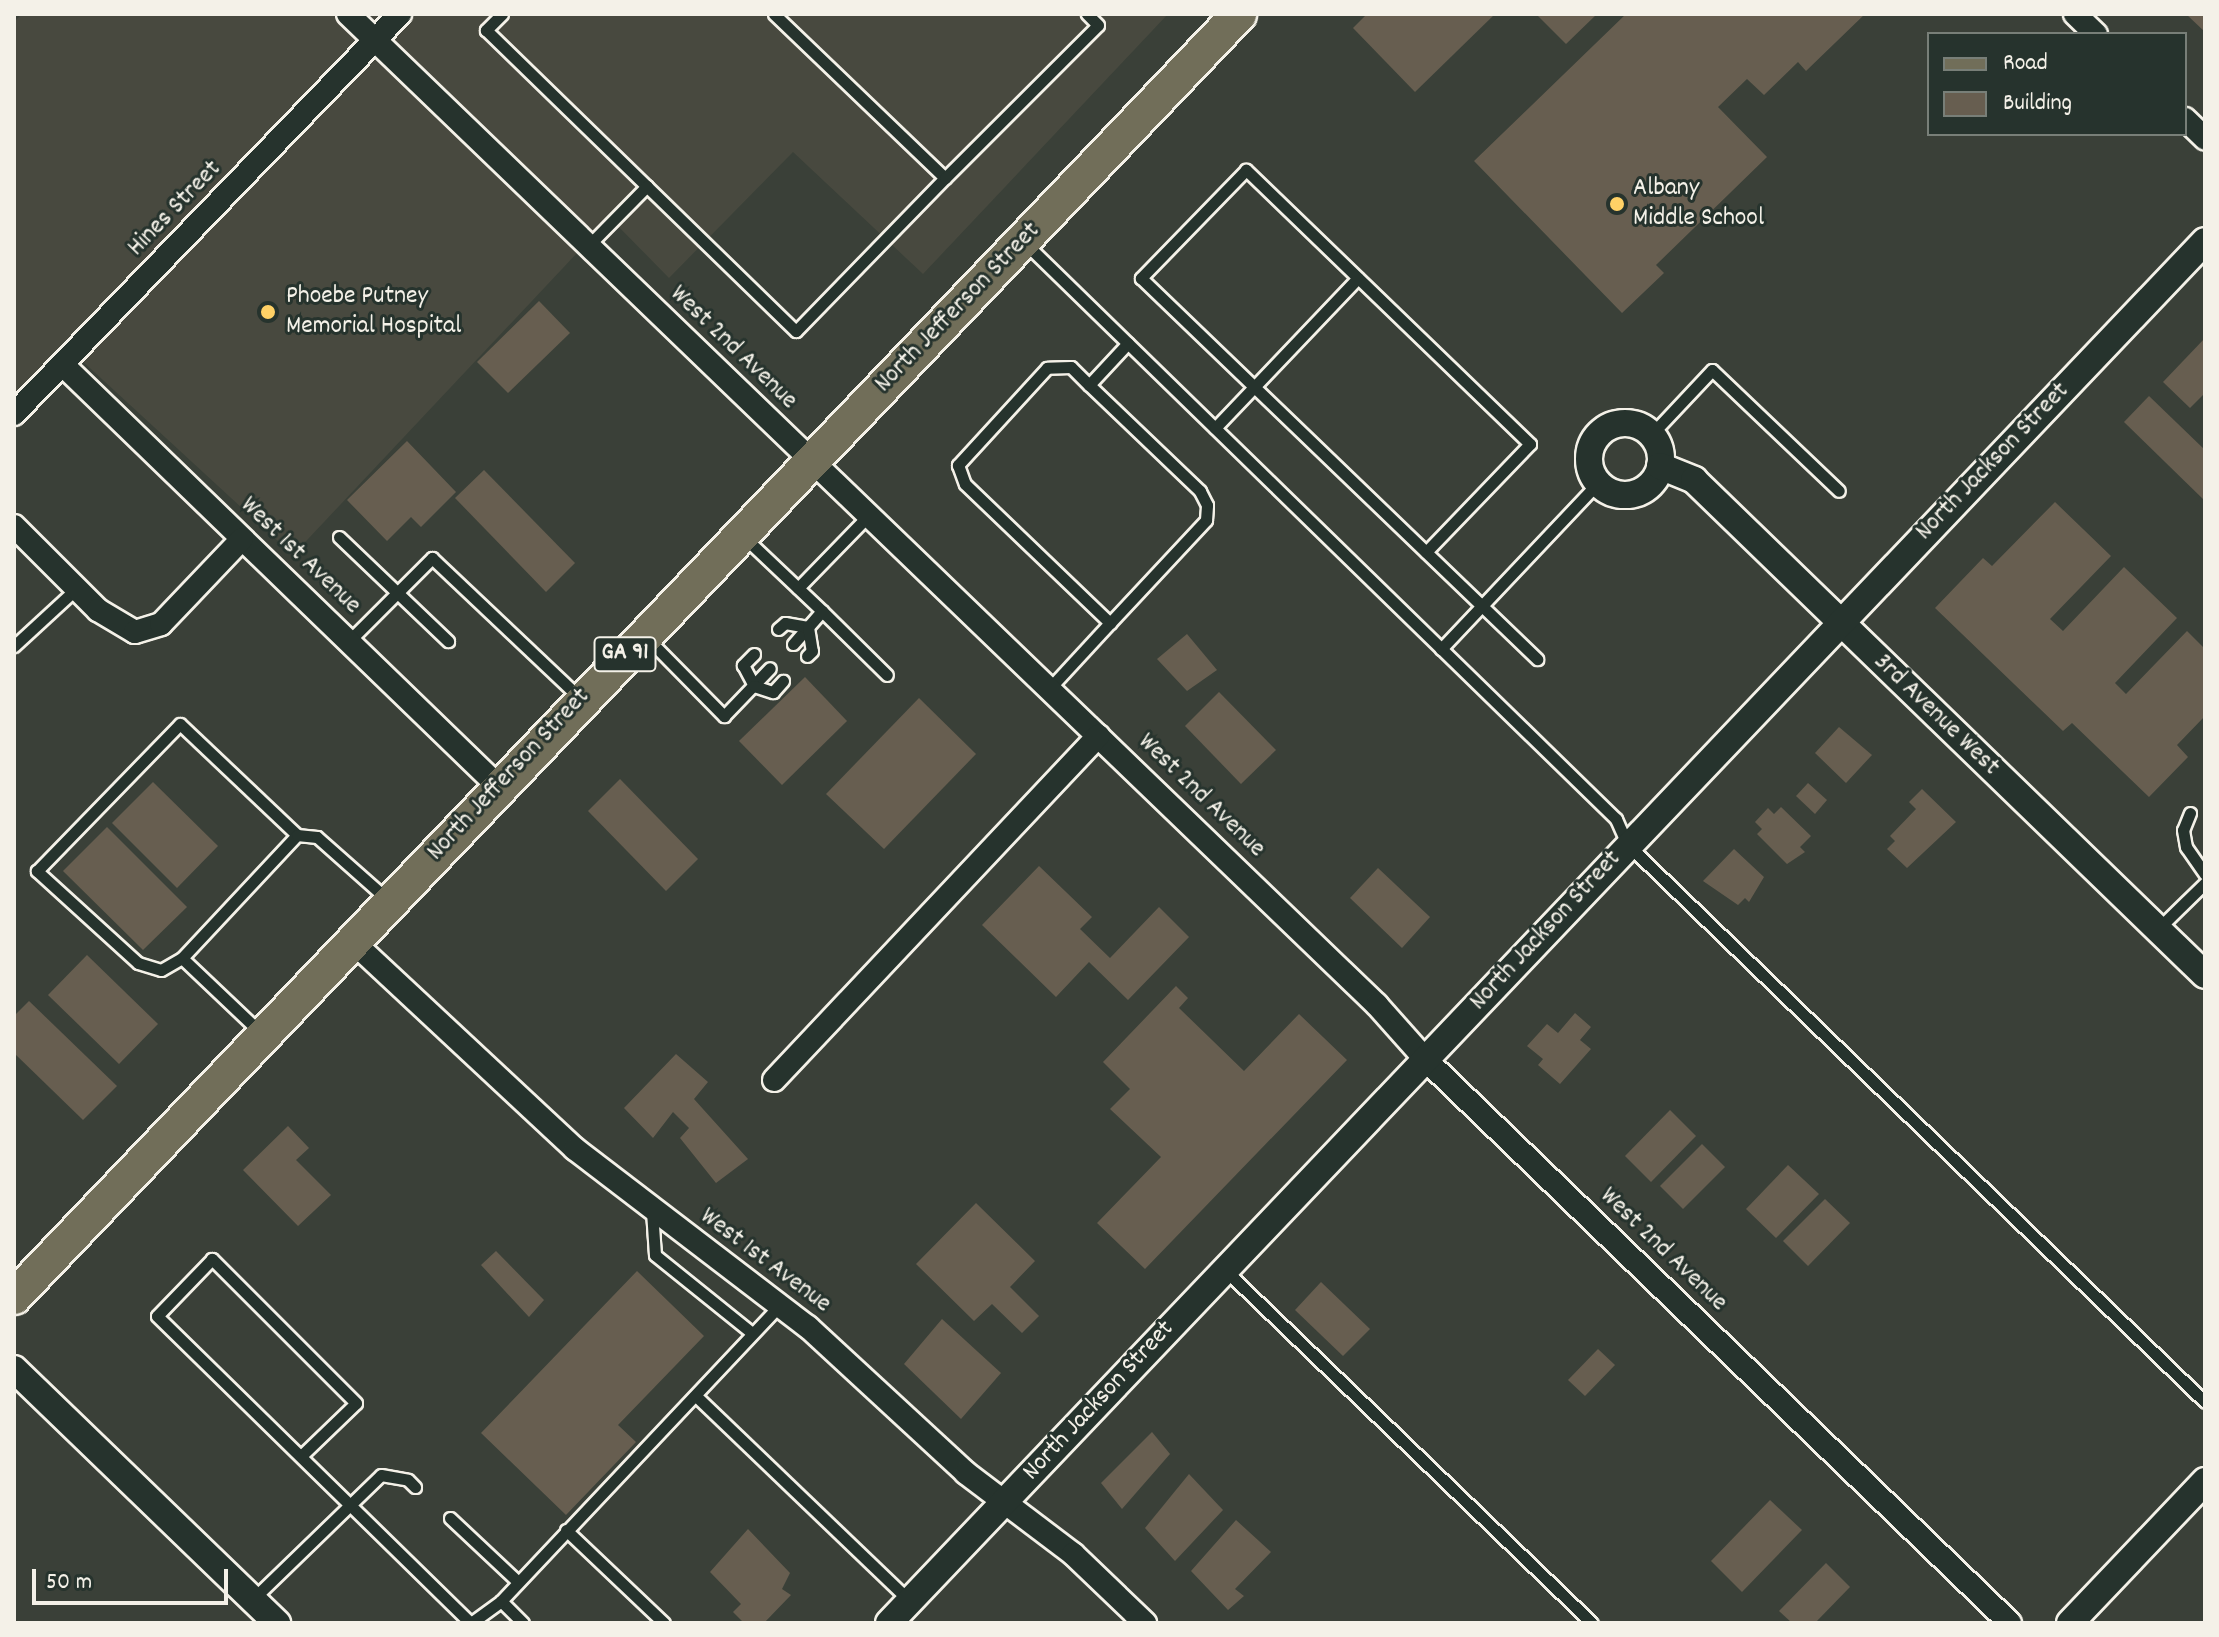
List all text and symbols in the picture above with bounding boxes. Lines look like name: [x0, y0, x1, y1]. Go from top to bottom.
legend: [1927, 32, 2187, 136]
text: Road: [2003, 47, 2048, 81]
text: Building: [2003, 87, 2072, 121]
street label: Hines Street: [122, 154, 228, 264]
place label: Albany Middle School: [1633, 173, 1764, 234]
marker: Albany Middle School: [1608, 195, 1626, 213]
street label: North Jefferson Street: [869, 216, 1047, 400]
street label: West 2nd Avenue: [663, 279, 803, 417]
place label: Phoebe Putney Memorial Hospital: [286, 281, 461, 342]
marker: Phoebe Putney Memorial Hospital: [257, 301, 279, 323]
street label: North Jackson Street: [1910, 376, 2076, 548]
street label: West 1st Avenue: [233, 491, 367, 621]
road number: GA 91: [593, 634, 657, 674]
street label: 3rd Avenue West: [1866, 647, 2006, 783]
street label: North Jefferson Street: [421, 682, 597, 868]
street label: West 2nd Avenue: [1131, 727, 1271, 865]
street label: North Jackson Street: [1464, 844, 1628, 1018]
street label: West 2nd Avenue: [1593, 1181, 1733, 1319]
street label: West 1st Avenue: [693, 1202, 837, 1320]
street label: North Jackson Street: [1017, 1314, 1181, 1488]
scale bar: [36, 1553, 232, 1603]
text: 50 m: [46, 1566, 92, 1600]

